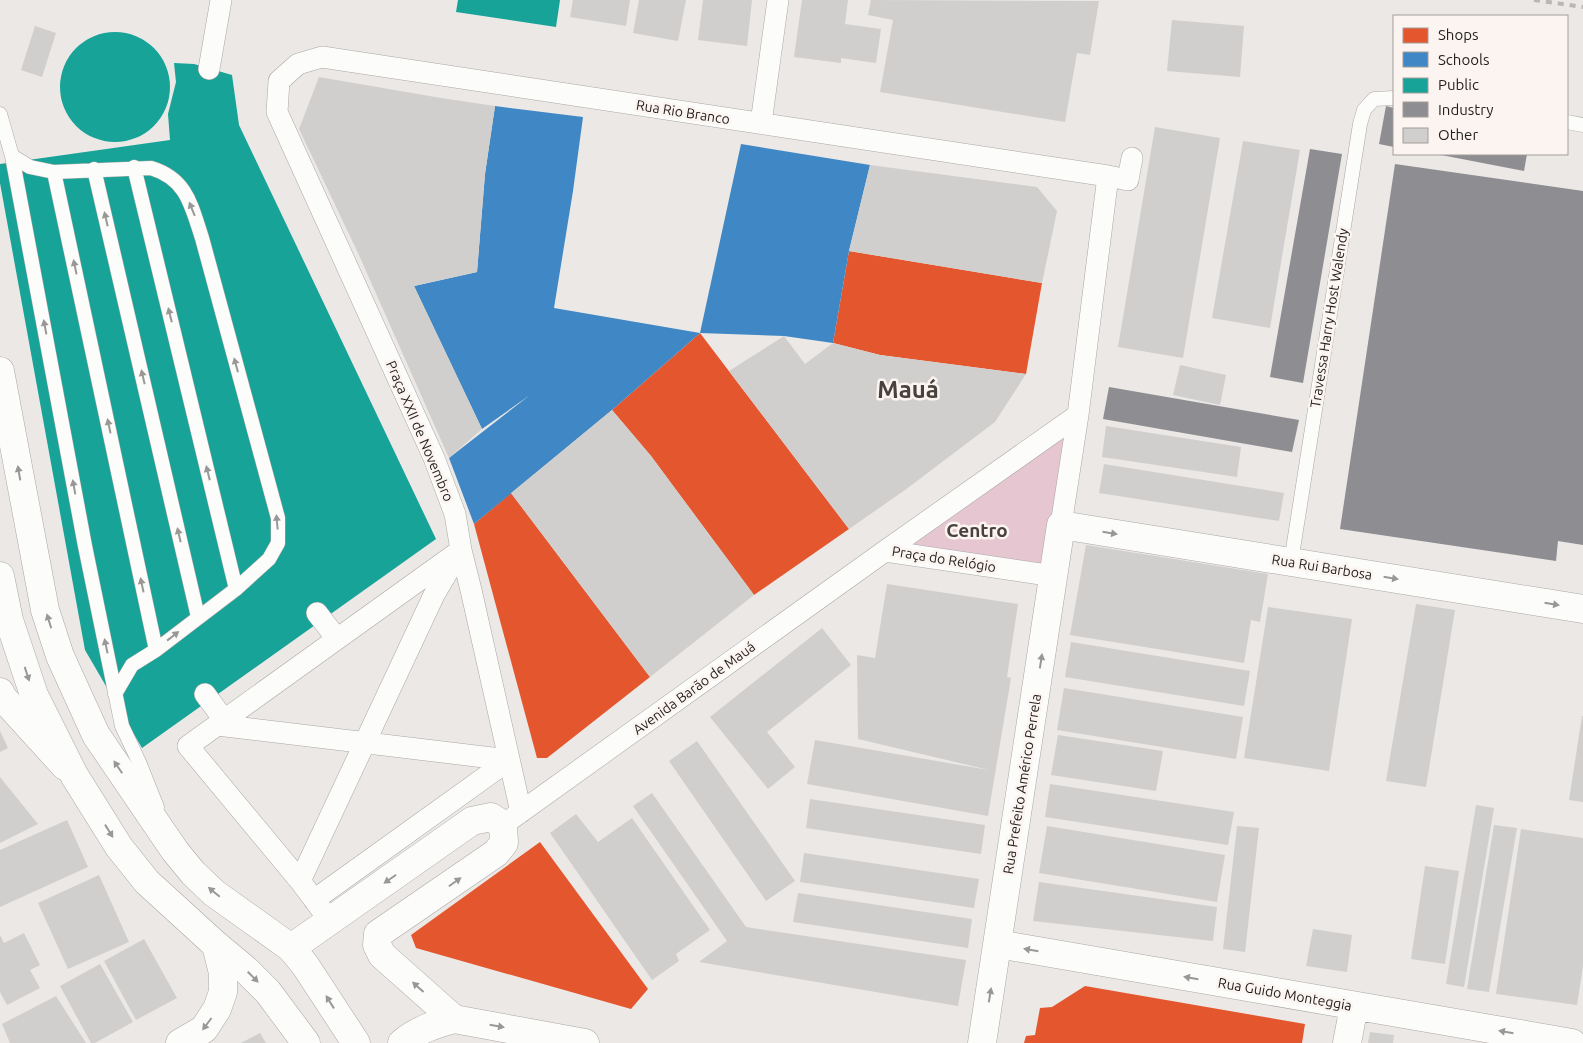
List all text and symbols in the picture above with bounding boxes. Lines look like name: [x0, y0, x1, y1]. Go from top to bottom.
legend: [1393, 15, 1568, 155]
text: Shops: [1438, 26, 1479, 43]
text: Schools: [1438, 51, 1489, 68]
text: Public: [1438, 76, 1479, 93]
street label: Rua Rio Branco: [635, 97, 731, 127]
text: Industry: [1438, 101, 1493, 118]
text: Other: [1438, 126, 1478, 143]
one-way arrow: [188, 201, 196, 216]
one-way arrow: [102, 211, 110, 226]
street label: Travessa Harry Host Walendy: [1307, 227, 1351, 409]
one-way arrow: [71, 259, 79, 274]
one-way arrow: [166, 308, 174, 323]
one-way arrow: [40, 319, 48, 335]
one-way arrow: [232, 358, 240, 373]
street label: Praça XXII de Novembro: [383, 358, 457, 504]
one-way arrow: [139, 370, 147, 385]
district label: Mauá: [877, 376, 939, 403]
one-way arrow: [104, 417, 112, 433]
one-way arrow: [14, 464, 22, 480]
one-way arrow: [204, 466, 212, 481]
one-way arrow: [70, 479, 78, 495]
one-way arrow: [273, 514, 281, 530]
district label: Centro: [946, 519, 1008, 541]
one-way arrow: [175, 528, 183, 543]
one-way arrow: [1102, 529, 1118, 537]
street label: Praça do Relógio: [891, 543, 997, 575]
street label: Rua Rui Barbosa: [1271, 551, 1373, 583]
one-way arrow: [1383, 574, 1399, 582]
one-way arrow: [138, 577, 146, 592]
one-way arrow: [1544, 600, 1560, 608]
one-way arrow: [44, 614, 52, 629]
one-way arrow: [166, 631, 179, 642]
one-way arrow: [101, 638, 109, 654]
street label: Avenida Barão de Mauá: [630, 638, 758, 738]
one-way arrow: [1037, 653, 1045, 669]
one-way arrow: [24, 666, 31, 681]
street label: Rua Prefeito Américo Perrela: [1000, 693, 1044, 875]
one-way arrow: [113, 761, 123, 774]
one-way arrow: [105, 825, 114, 838]
one-way arrow: [383, 874, 397, 884]
one-way arrow: [448, 877, 461, 887]
one-way arrow: [207, 886, 220, 897]
one-way arrow: [1022, 945, 1038, 953]
one-way arrow: [246, 971, 258, 983]
one-way arrow: [1183, 973, 1199, 981]
street label: Rua Guido Monteggia: [1217, 974, 1353, 1014]
one-way arrow: [412, 981, 424, 993]
one-way arrow: [986, 986, 994, 1002]
one-way arrow: [326, 995, 335, 1008]
one-way arrow: [201, 1017, 212, 1030]
one-way arrow: [490, 1023, 506, 1031]
one-way arrow: [1498, 1027, 1514, 1035]

